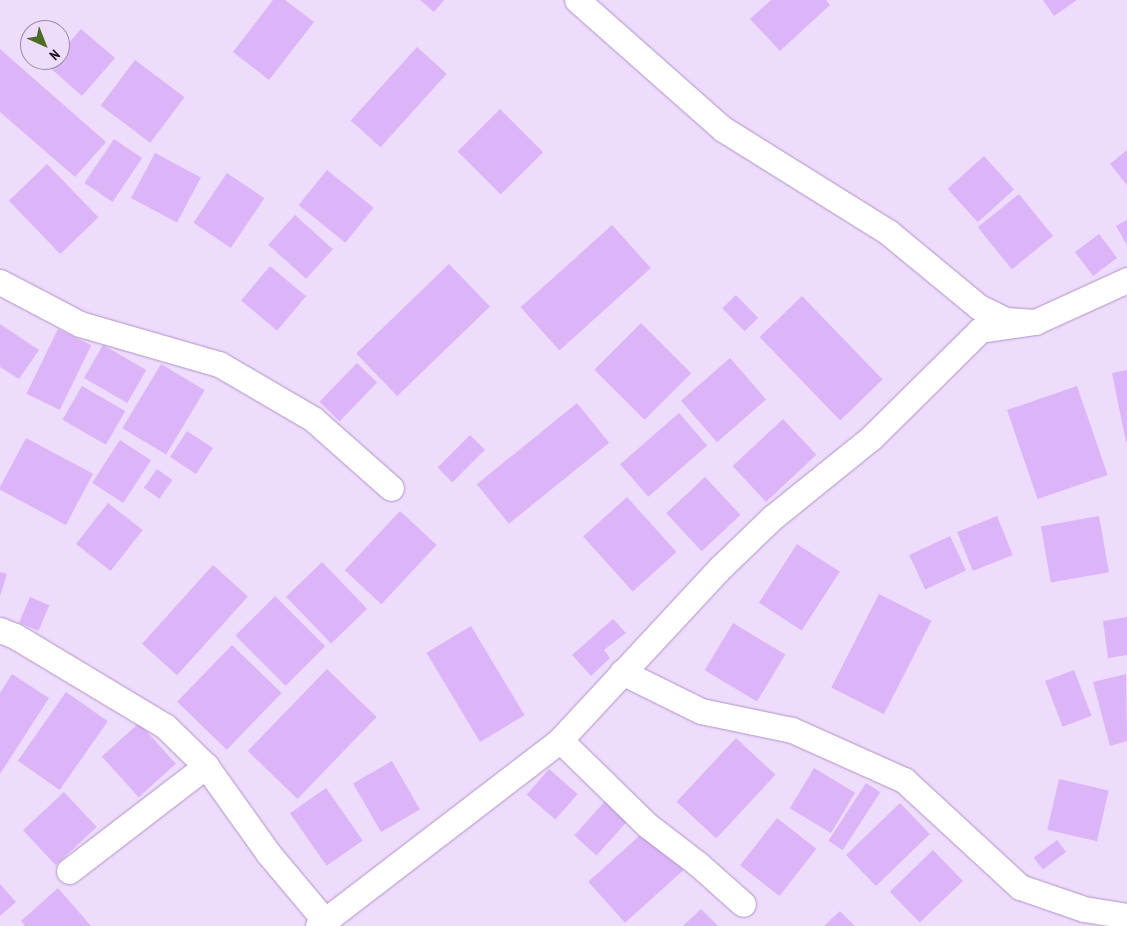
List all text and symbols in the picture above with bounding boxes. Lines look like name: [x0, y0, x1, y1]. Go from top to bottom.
north arrow: [20, 20, 70, 70]
text: N: [46, 46, 64, 64]

